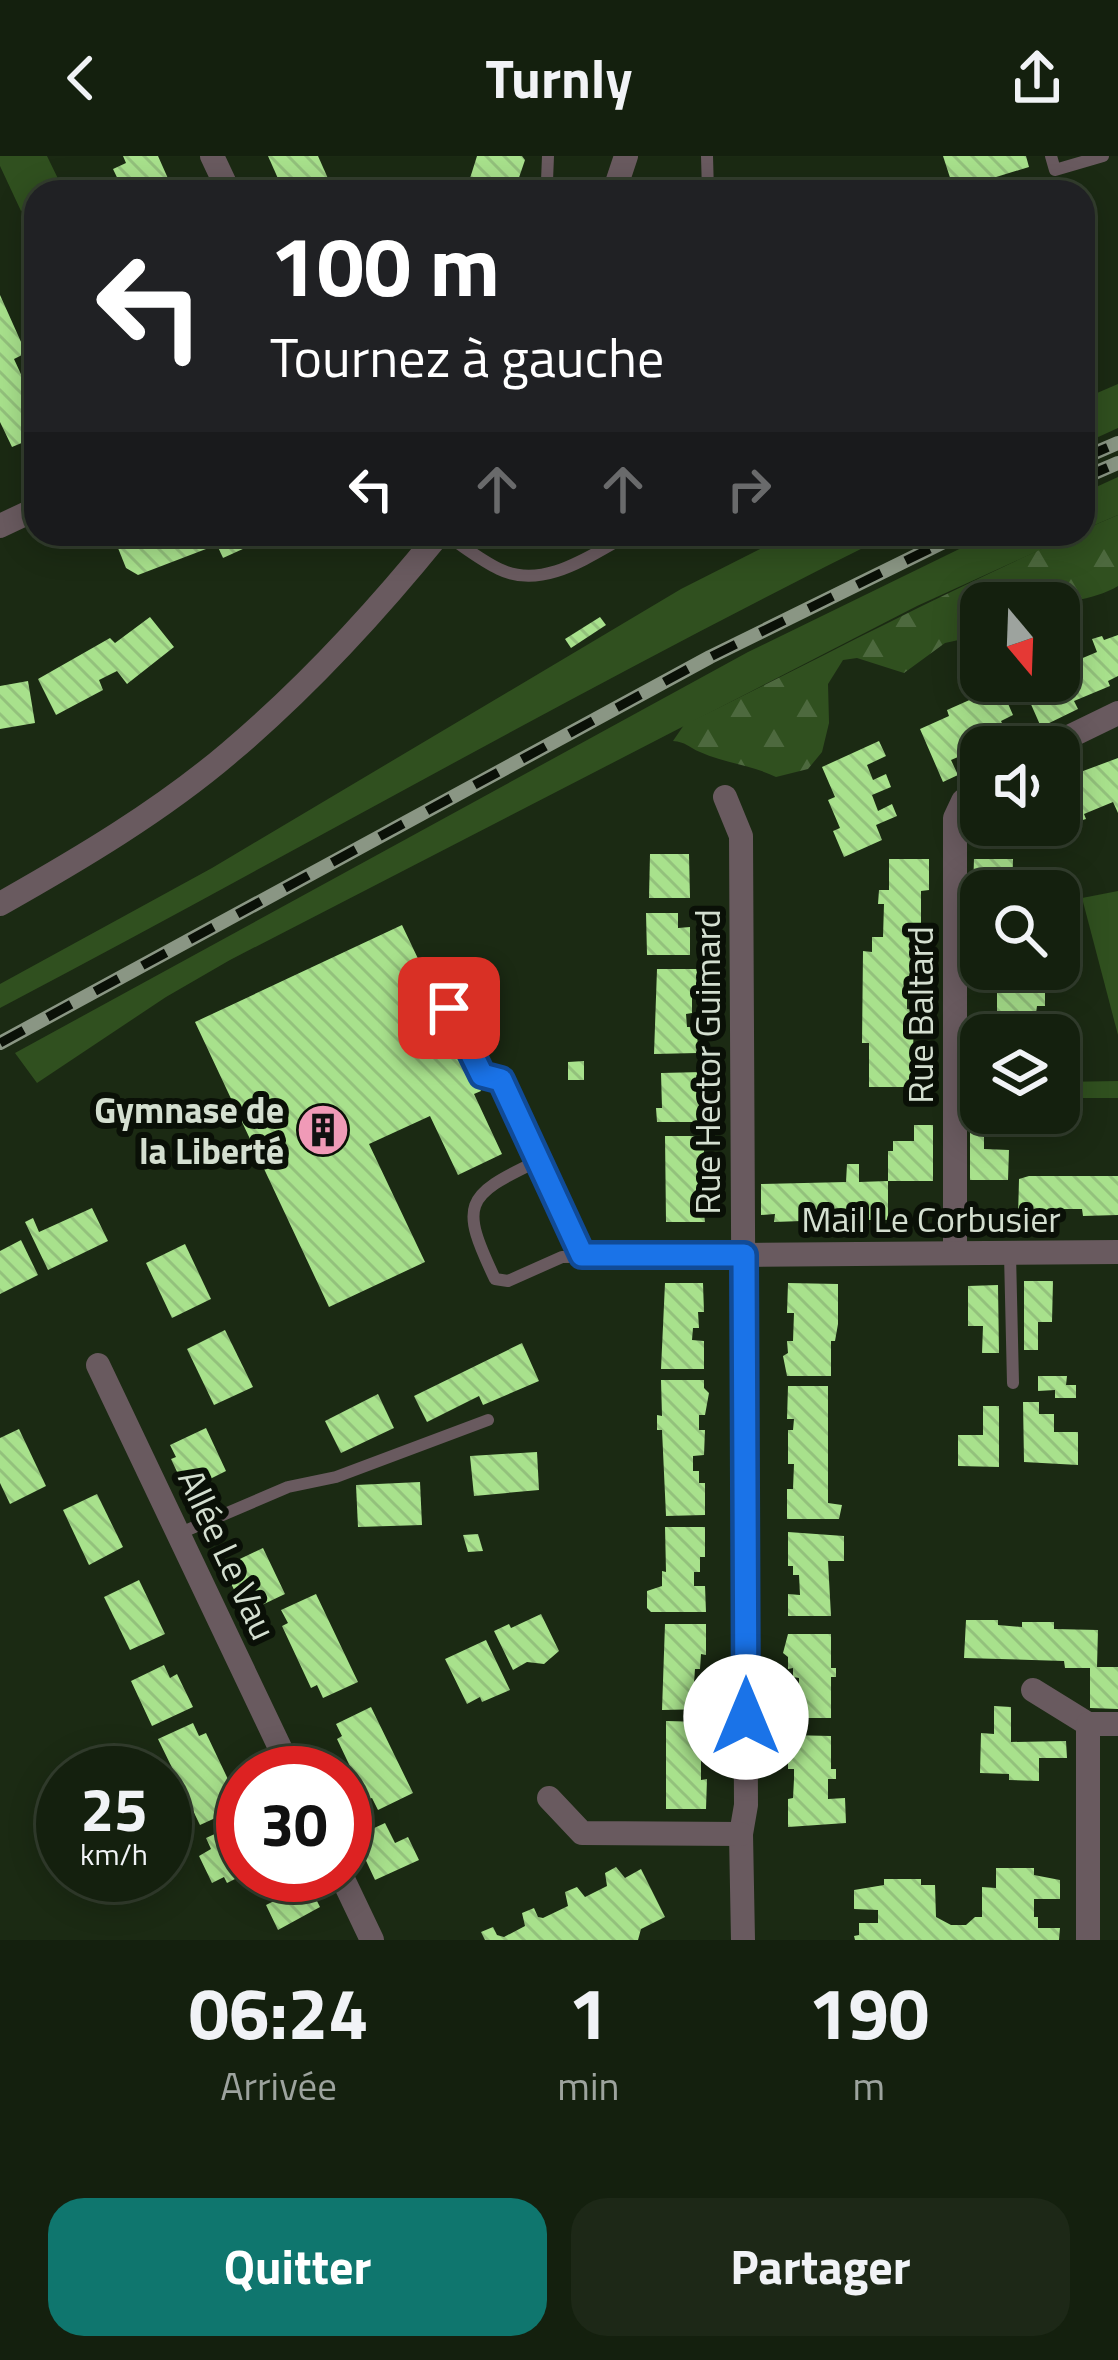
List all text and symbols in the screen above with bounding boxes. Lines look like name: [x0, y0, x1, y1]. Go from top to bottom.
text: Turnly: [486, 37, 632, 119]
icon: back: [48, 45, 114, 111]
icon: share: [1004, 45, 1070, 111]
text: 100 m: [270, 201, 500, 329]
icon: left: [72, 228, 228, 384]
text: Tournez à gauche: [270, 316, 664, 398]
icon: left: [338, 456, 404, 522]
icon: ahead: [464, 456, 530, 522]
icon: ahead: [590, 456, 656, 522]
icon: right: [716, 456, 782, 522]
north arrow: [960, 582, 1080, 702]
map controls: [960, 582, 1080, 1134]
button: sound: [960, 726, 1080, 846]
button: search: [960, 870, 1080, 990]
street label: Rue Hector Guimard: [679, 909, 734, 1215]
street label: Rue Baltard: [892, 926, 947, 1104]
pin: [398, 957, 500, 1059]
icon: arrive: [416, 975, 482, 1041]
button: layers: [960, 1014, 1080, 1134]
place label: Gymnase de la Liberté: [94, 1082, 284, 1178]
building icon: Gymnase de la Liberté: [295, 1102, 351, 1158]
street label: Mail Le Corbusier: [801, 1191, 1061, 1246]
street label: Allée Le Vau: [164, 1460, 292, 1648]
position arrow: [683, 1654, 809, 1780]
speed limit sign: 30: [216, 1746, 372, 1902]
text: 25: [80, 1763, 148, 1854]
text: km/h: [80, 1831, 148, 1877]
text: 06:24: [189, 1957, 369, 2067]
text: 1: [568, 1957, 609, 2067]
text: 190: [808, 1957, 929, 2067]
text: Arrivée: [220, 2056, 337, 2115]
text: min: [557, 2056, 619, 2115]
text: m: [852, 2056, 885, 2115]
button: Quitter: [48, 2198, 547, 2336]
button: Partager: [571, 2198, 1070, 2336]

